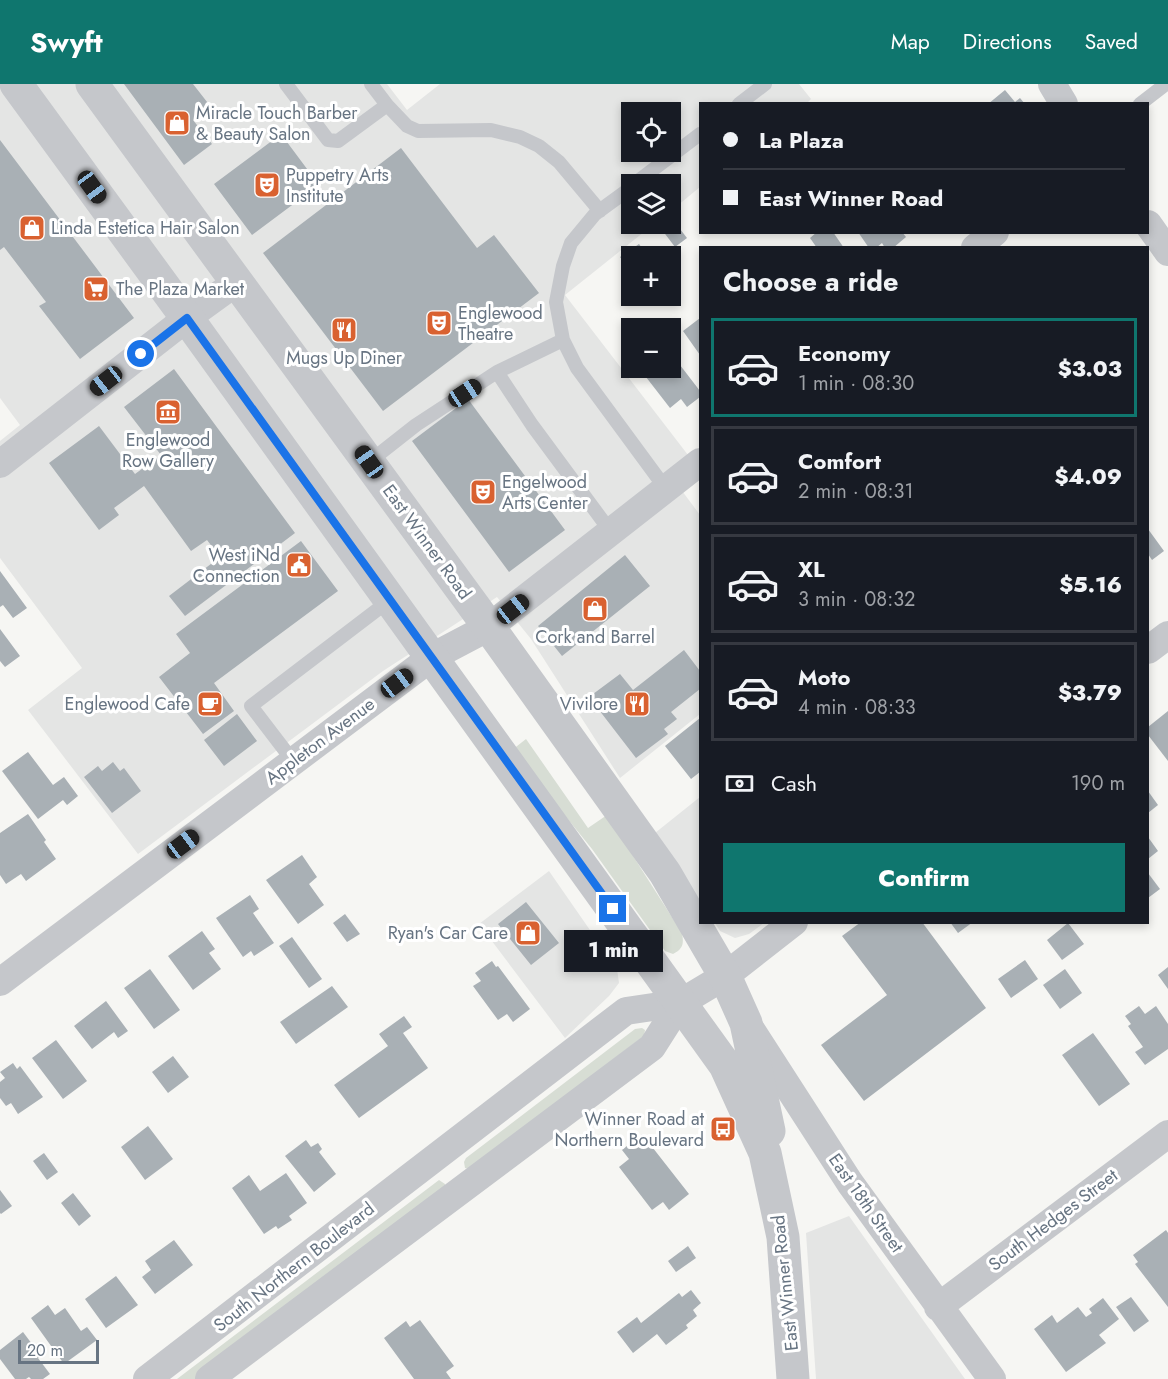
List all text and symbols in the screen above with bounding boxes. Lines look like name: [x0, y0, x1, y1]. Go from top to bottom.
text: Swyft: [30, 22, 103, 63]
text: Map: [891, 27, 930, 57]
text: Directions: [963, 27, 1052, 57]
text: Saved: [1085, 27, 1138, 57]
place label: Miracle Touch Barber & Beauty Salon: [196, 100, 358, 147]
map controls: [621, 102, 681, 378]
button: locate: [621, 102, 681, 162]
shop icon: Miracle Touch Barber & Beauty Salon: [162, 108, 192, 138]
text: La Plaza: [759, 124, 844, 156]
place label: Puppetry Arts Institute: [286, 162, 389, 209]
car: [74, 167, 110, 207]
theatre icon: Puppetry Arts Institute: [252, 170, 282, 200]
button: layers: [621, 174, 681, 234]
text: East Winner Road: [759, 182, 943, 214]
shop icon: Linda Estetica Hair Salon: [17, 213, 47, 243]
place label: Linda Estetica Hair Salon: [51, 215, 240, 241]
button: +: [621, 246, 681, 306]
text: Choose a ride: [723, 262, 898, 301]
supermarket icon: The Plaza Market: [81, 274, 111, 304]
place label: The Plaza Market: [116, 276, 245, 302]
place label: Englewood Theatre: [458, 300, 543, 347]
theatre icon: Englewood Theatre: [424, 308, 454, 338]
restaurant icon: Mugs Up Diner: [329, 315, 359, 345]
button: −: [621, 318, 681, 378]
text: Economy: [798, 337, 890, 369]
route start: [127, 340, 154, 367]
icon: car: [726, 341, 780, 395]
place label: Mugs Up Diner: [286, 345, 403, 371]
text: $3.03: [1058, 352, 1122, 384]
car: [86, 363, 126, 399]
text: 1 min · 08:30: [798, 369, 914, 398]
car: [445, 376, 485, 410]
museum icon: Englewood Row Gallery: [153, 397, 183, 427]
place label: Englewood Row Gallery: [122, 427, 214, 474]
car: [351, 442, 387, 482]
text: Comfort: [798, 445, 881, 477]
icon: car: [726, 449, 780, 503]
text: $4.09: [1054, 460, 1122, 492]
place label: Engelwood Arts Center: [502, 469, 589, 516]
theatre icon: Engelwood Arts Center: [468, 477, 498, 507]
text: 2 min · 08:31: [798, 477, 914, 506]
street label: East Winner Road: [376, 479, 478, 605]
place label: West iNd Connection: [193, 542, 280, 589]
public building icon: West iNd Connection: [284, 550, 314, 580]
text: XL: [798, 553, 825, 585]
icon: car: [726, 557, 780, 611]
text: $5.16: [1059, 568, 1122, 600]
text: 3 min · 08:32: [798, 585, 915, 614]
car: [493, 591, 533, 627]
shop icon: Cork and Barrel: [580, 594, 610, 624]
place label: Cork and Barrel: [535, 624, 655, 650]
text: Moto: [798, 661, 851, 693]
car: [377, 665, 417, 701]
icon: car: [726, 665, 780, 719]
text: $3.79: [1058, 676, 1122, 708]
cafe icon: Englewood Cafe: [195, 689, 225, 719]
restaurant icon: Vivilore: [622, 689, 652, 719]
place label: Englewood Cafe: [65, 691, 190, 717]
street label: Appleton Avenue: [260, 691, 380, 791]
place label: Vivilore: [560, 691, 618, 717]
text: 4 min · 08:33: [798, 693, 916, 722]
icon: cash: [723, 767, 756, 800]
text: Cash: [771, 767, 817, 799]
text: 190 m: [1071, 769, 1125, 798]
car: [163, 826, 203, 862]
button: Confirm: [723, 843, 1125, 912]
route end: [599, 895, 626, 922]
shop icon: Ryan's Car Care: [513, 918, 543, 948]
place label: Ryan's Car Care: [388, 920, 508, 946]
callout: 1 min: [564, 930, 662, 972]
text: 1 min: [588, 936, 639, 965]
place label: Winner Road at Northern Boulevard: [555, 1106, 705, 1153]
bus stop icon: Winner Road at Northern Boulevard: [708, 1114, 738, 1144]
street label: East 18th Street: [822, 1148, 910, 1258]
street label: South Hedges Street: [983, 1162, 1124, 1277]
street label: South Northern Boulevard: [208, 1196, 380, 1338]
street label: East Winner Road: [765, 1214, 805, 1352]
scale bar: [18, 1337, 99, 1364]
text: 20 m: [27, 1339, 63, 1362]

